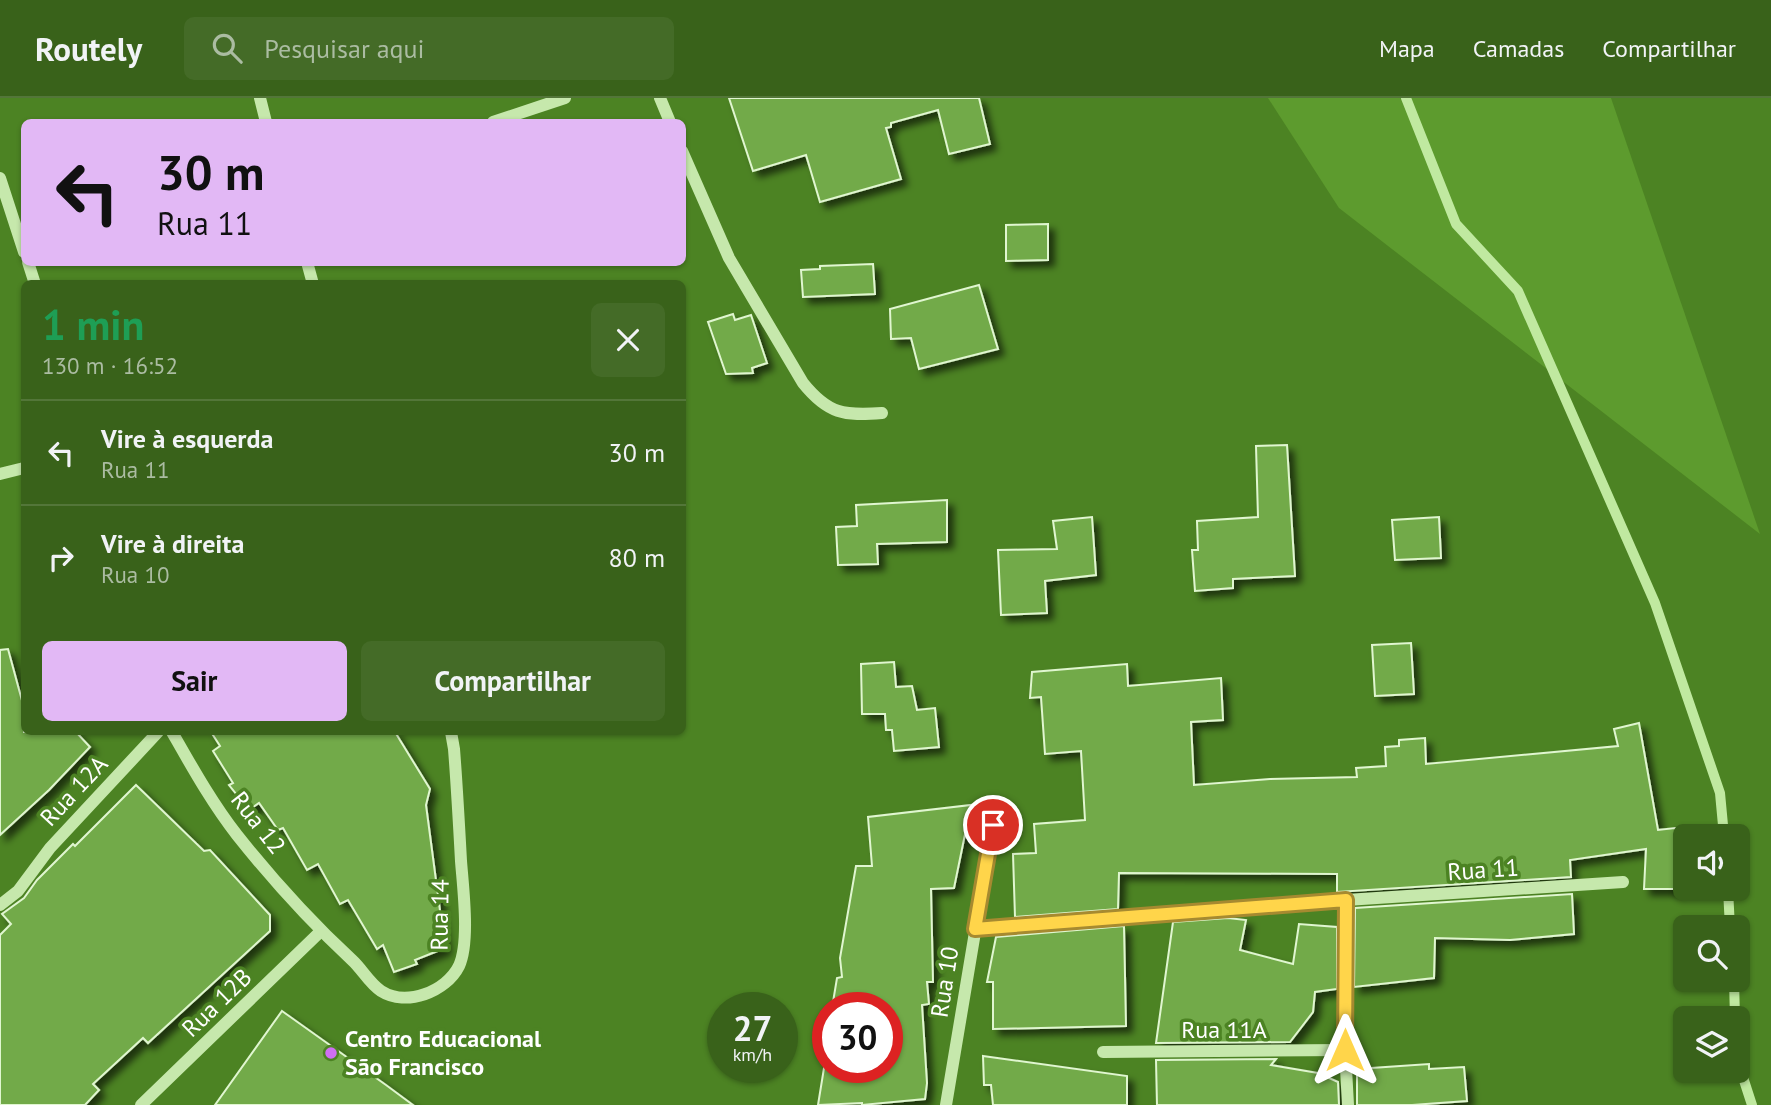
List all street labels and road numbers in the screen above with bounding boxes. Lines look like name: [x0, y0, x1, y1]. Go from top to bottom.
street label: Rua 12A: [33, 749, 114, 832]
street label: Rua 12: [224, 785, 293, 860]
street label: Rua 11: [1446, 852, 1520, 887]
street label: Rua 14: [423, 879, 456, 951]
street label: Rua 10: [924, 944, 965, 1020]
street label: Rua 12B: [175, 962, 258, 1043]
street label: Rua 11A: [1181, 1014, 1267, 1045]

